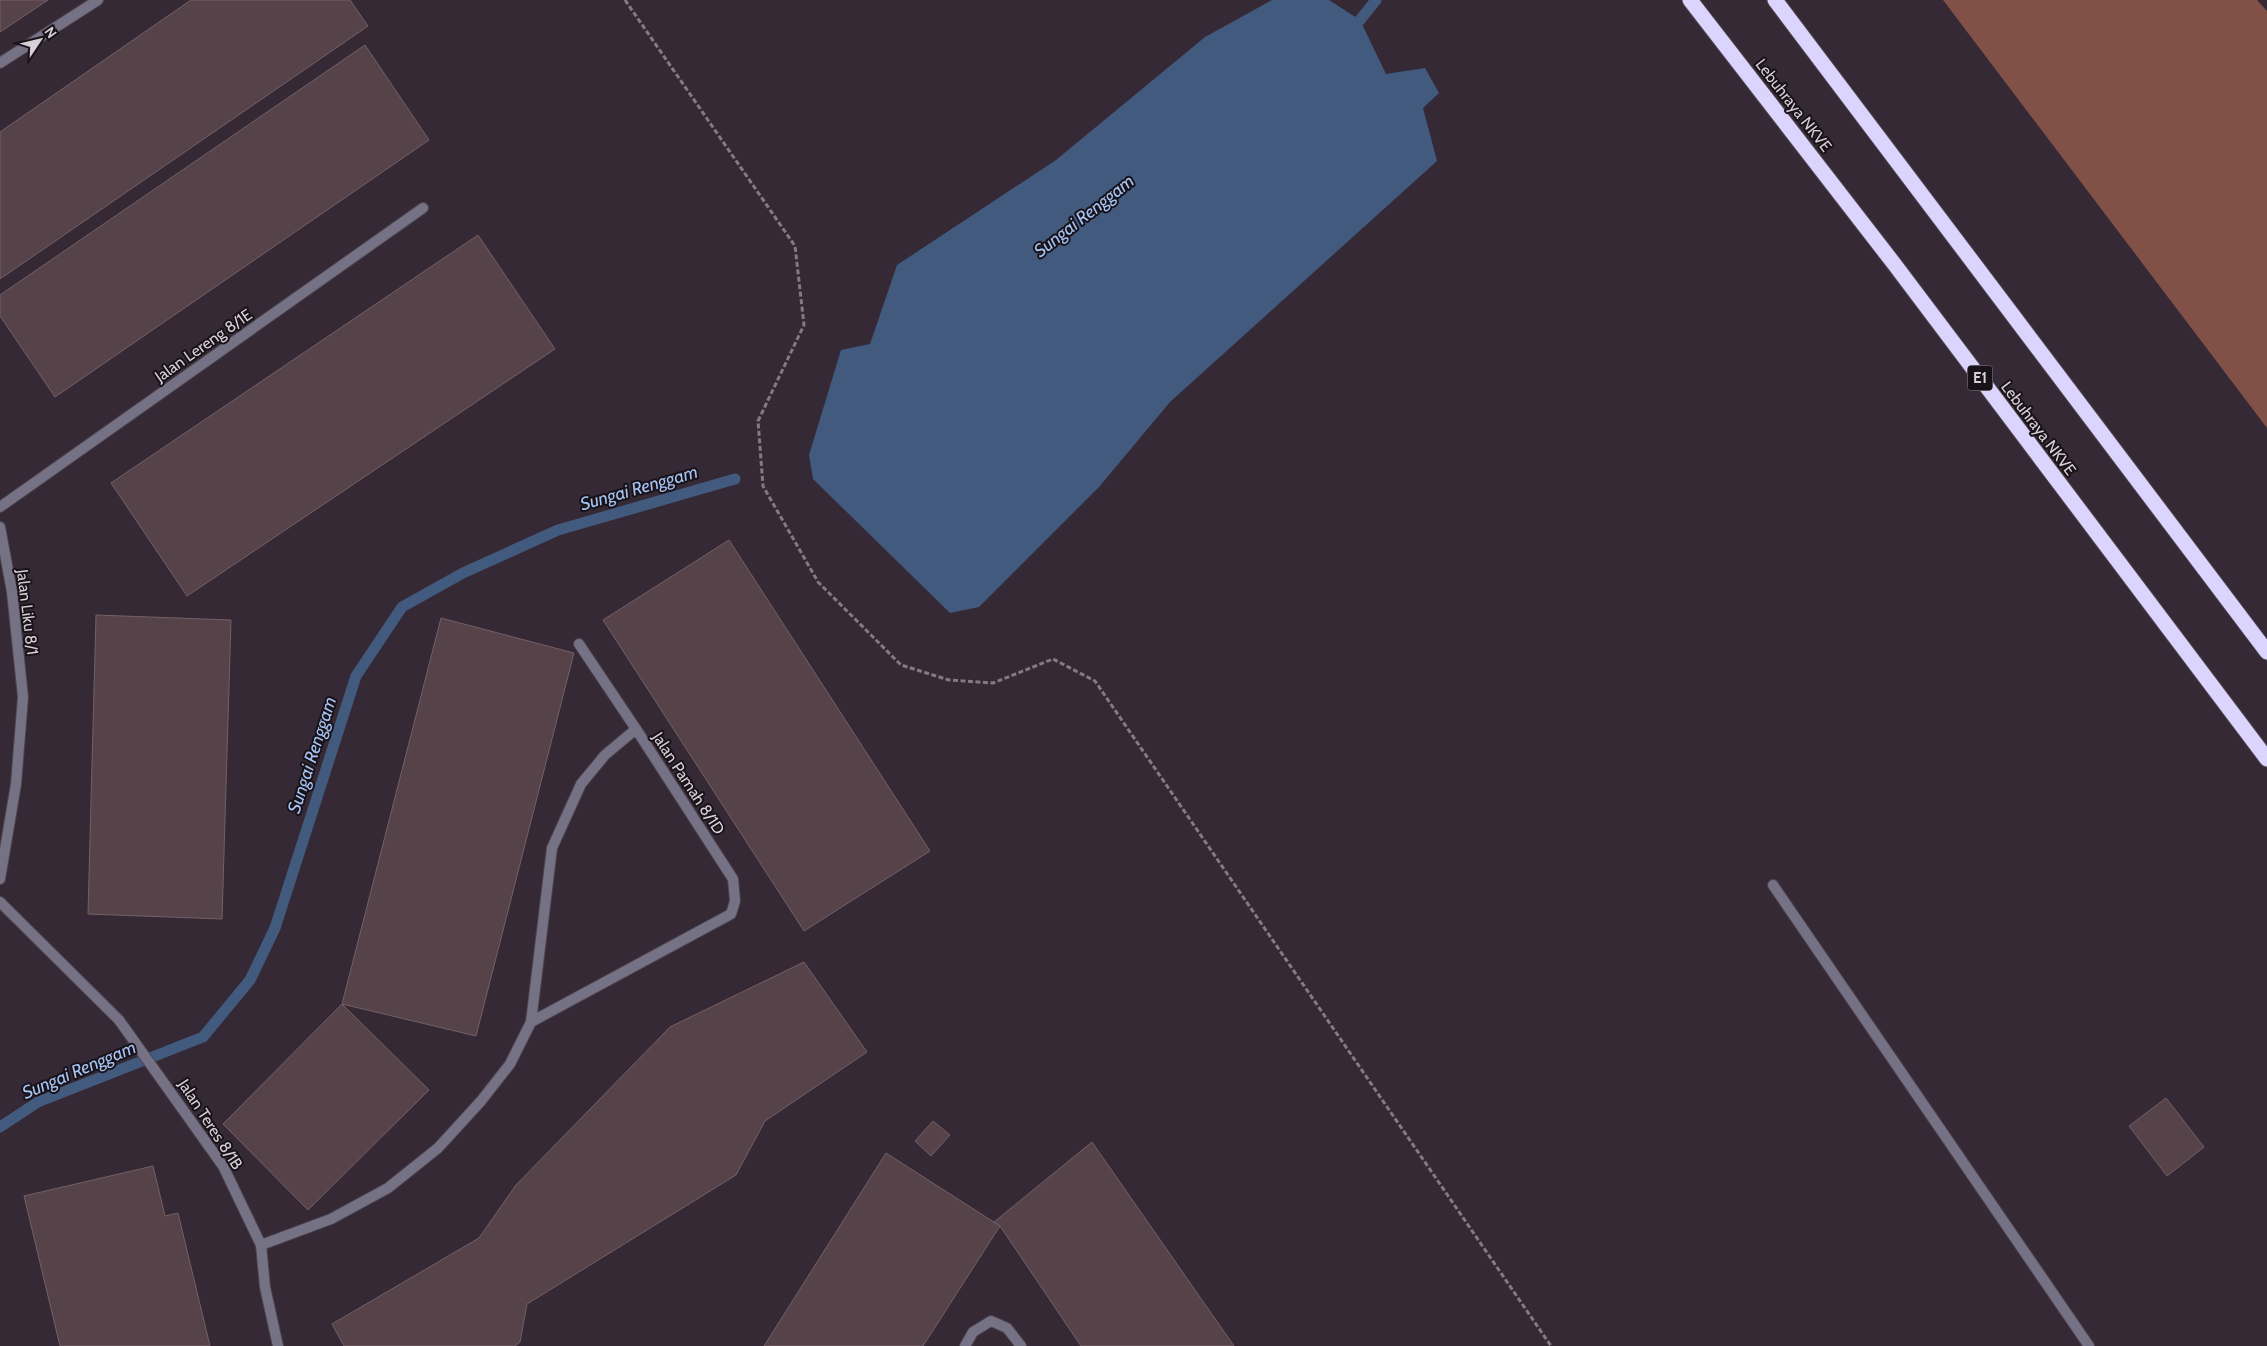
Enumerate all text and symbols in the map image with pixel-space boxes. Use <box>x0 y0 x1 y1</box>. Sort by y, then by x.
north arrow <box>15 15 65 65</box>
text: N <box>40 23 61 42</box>
street label: Lebuhraya NKVE <box>1751 55 1836 156</box>
water label: Sungai Renggam <box>1029 170 1139 262</box>
street label: Jalan Lereng 8/1E <box>150 305 256 387</box>
road number: E1 <box>1968 366 1992 390</box>
street label: Lebuhraya NKVE <box>1997 378 2080 479</box>
water label: Sungai Renggam <box>578 461 700 515</box>
street label: Jalan Liku 8/1 <box>13 567 42 656</box>
water label: Sungai Renggam <box>283 694 341 816</box>
street label: Jalan Pamah 8/1D <box>648 728 729 838</box>
water label: Sungai Renggam <box>19 1036 139 1104</box>
street label: Jalan Teres 8/1B <box>174 1075 247 1173</box>

